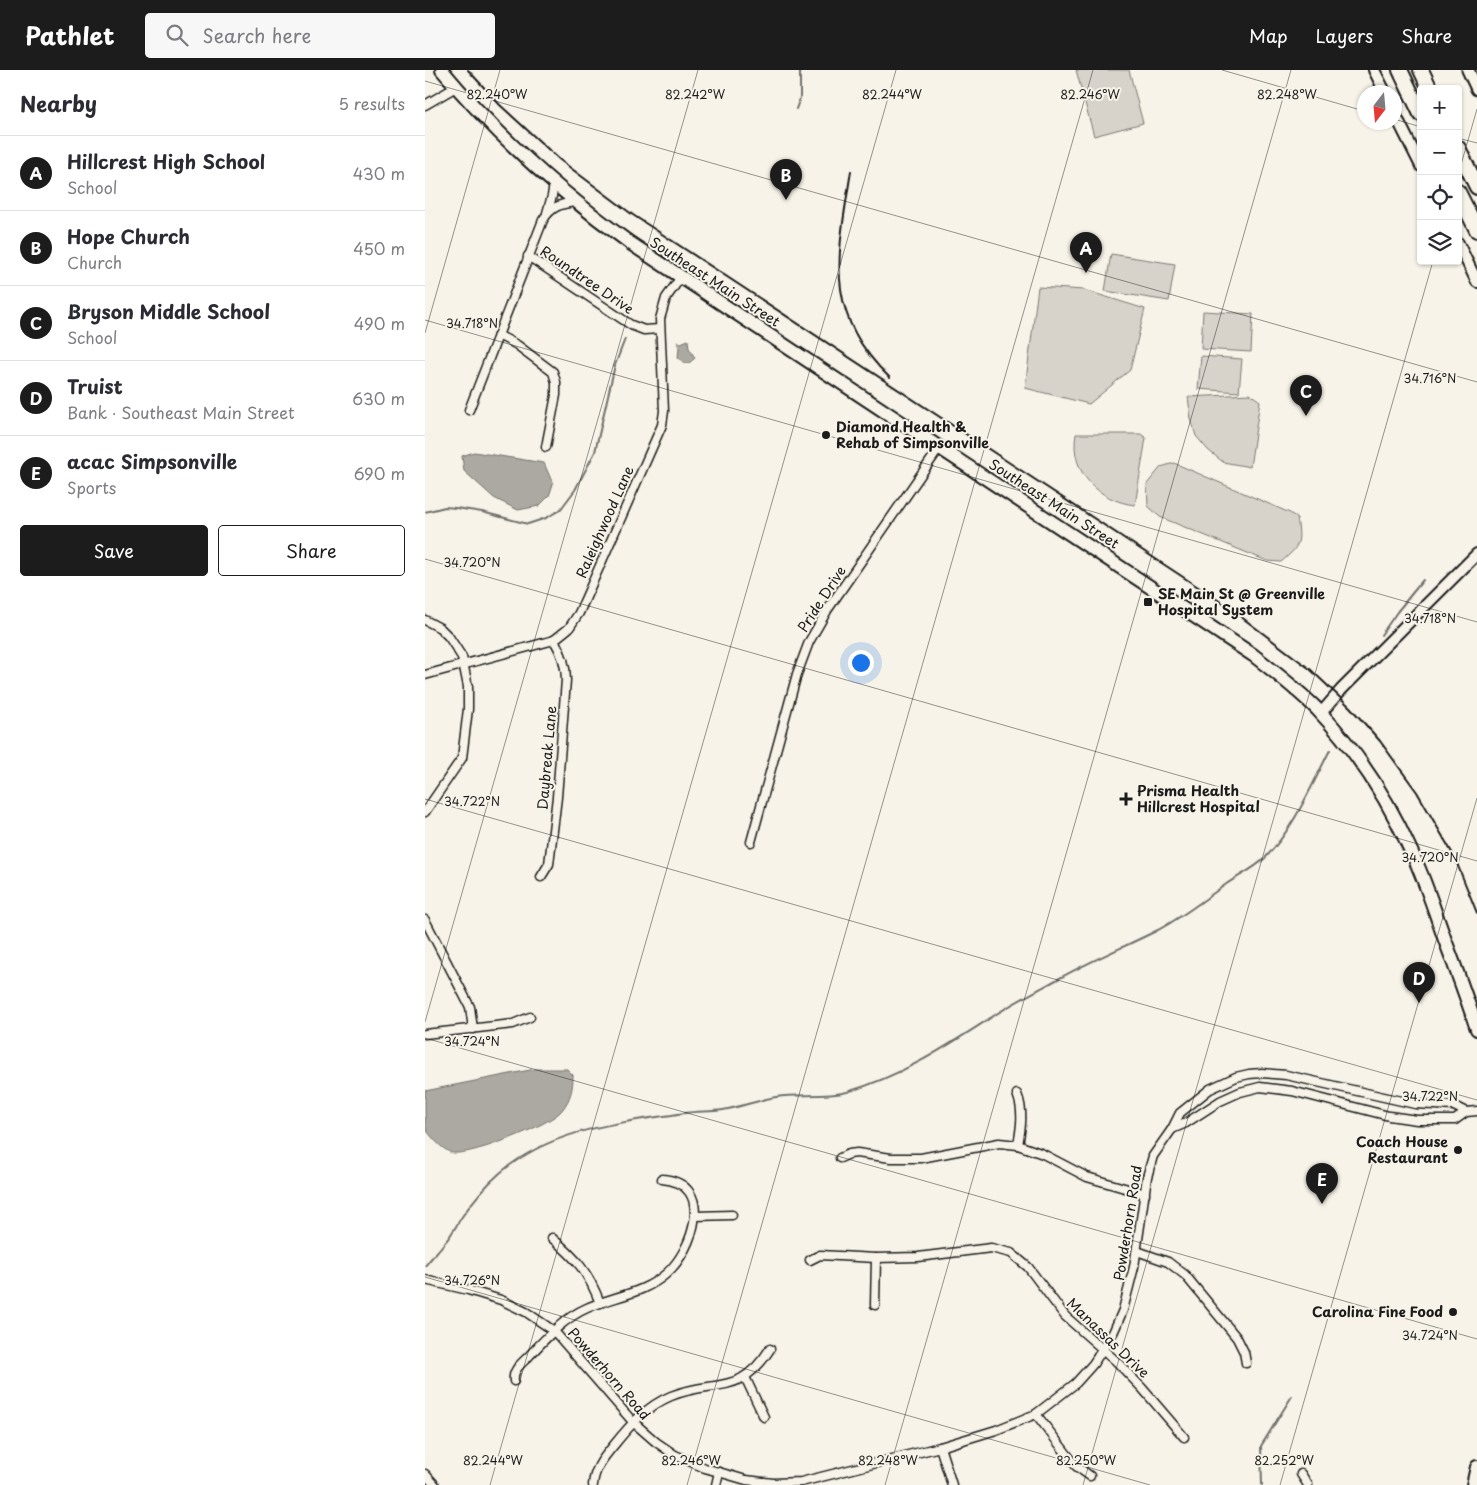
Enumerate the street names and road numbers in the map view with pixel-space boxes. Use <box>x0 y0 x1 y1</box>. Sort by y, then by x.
street label: Southeast Main Street <box>646 231 785 332</box>
street label: Roundtree Drive <box>536 240 638 319</box>
street label: Southeast Main Street <box>985 453 1124 554</box>
street label: Raleighwood Lane <box>570 462 639 581</box>
street label: Pride Drive <box>792 561 851 636</box>
street label: Daybreak Lane <box>531 705 562 811</box>
street label: Powderhorn Road <box>1108 1164 1147 1282</box>
street label: Manassas Drive <box>1062 1293 1154 1383</box>
street label: Powderhorn Road <box>563 1323 656 1425</box>

